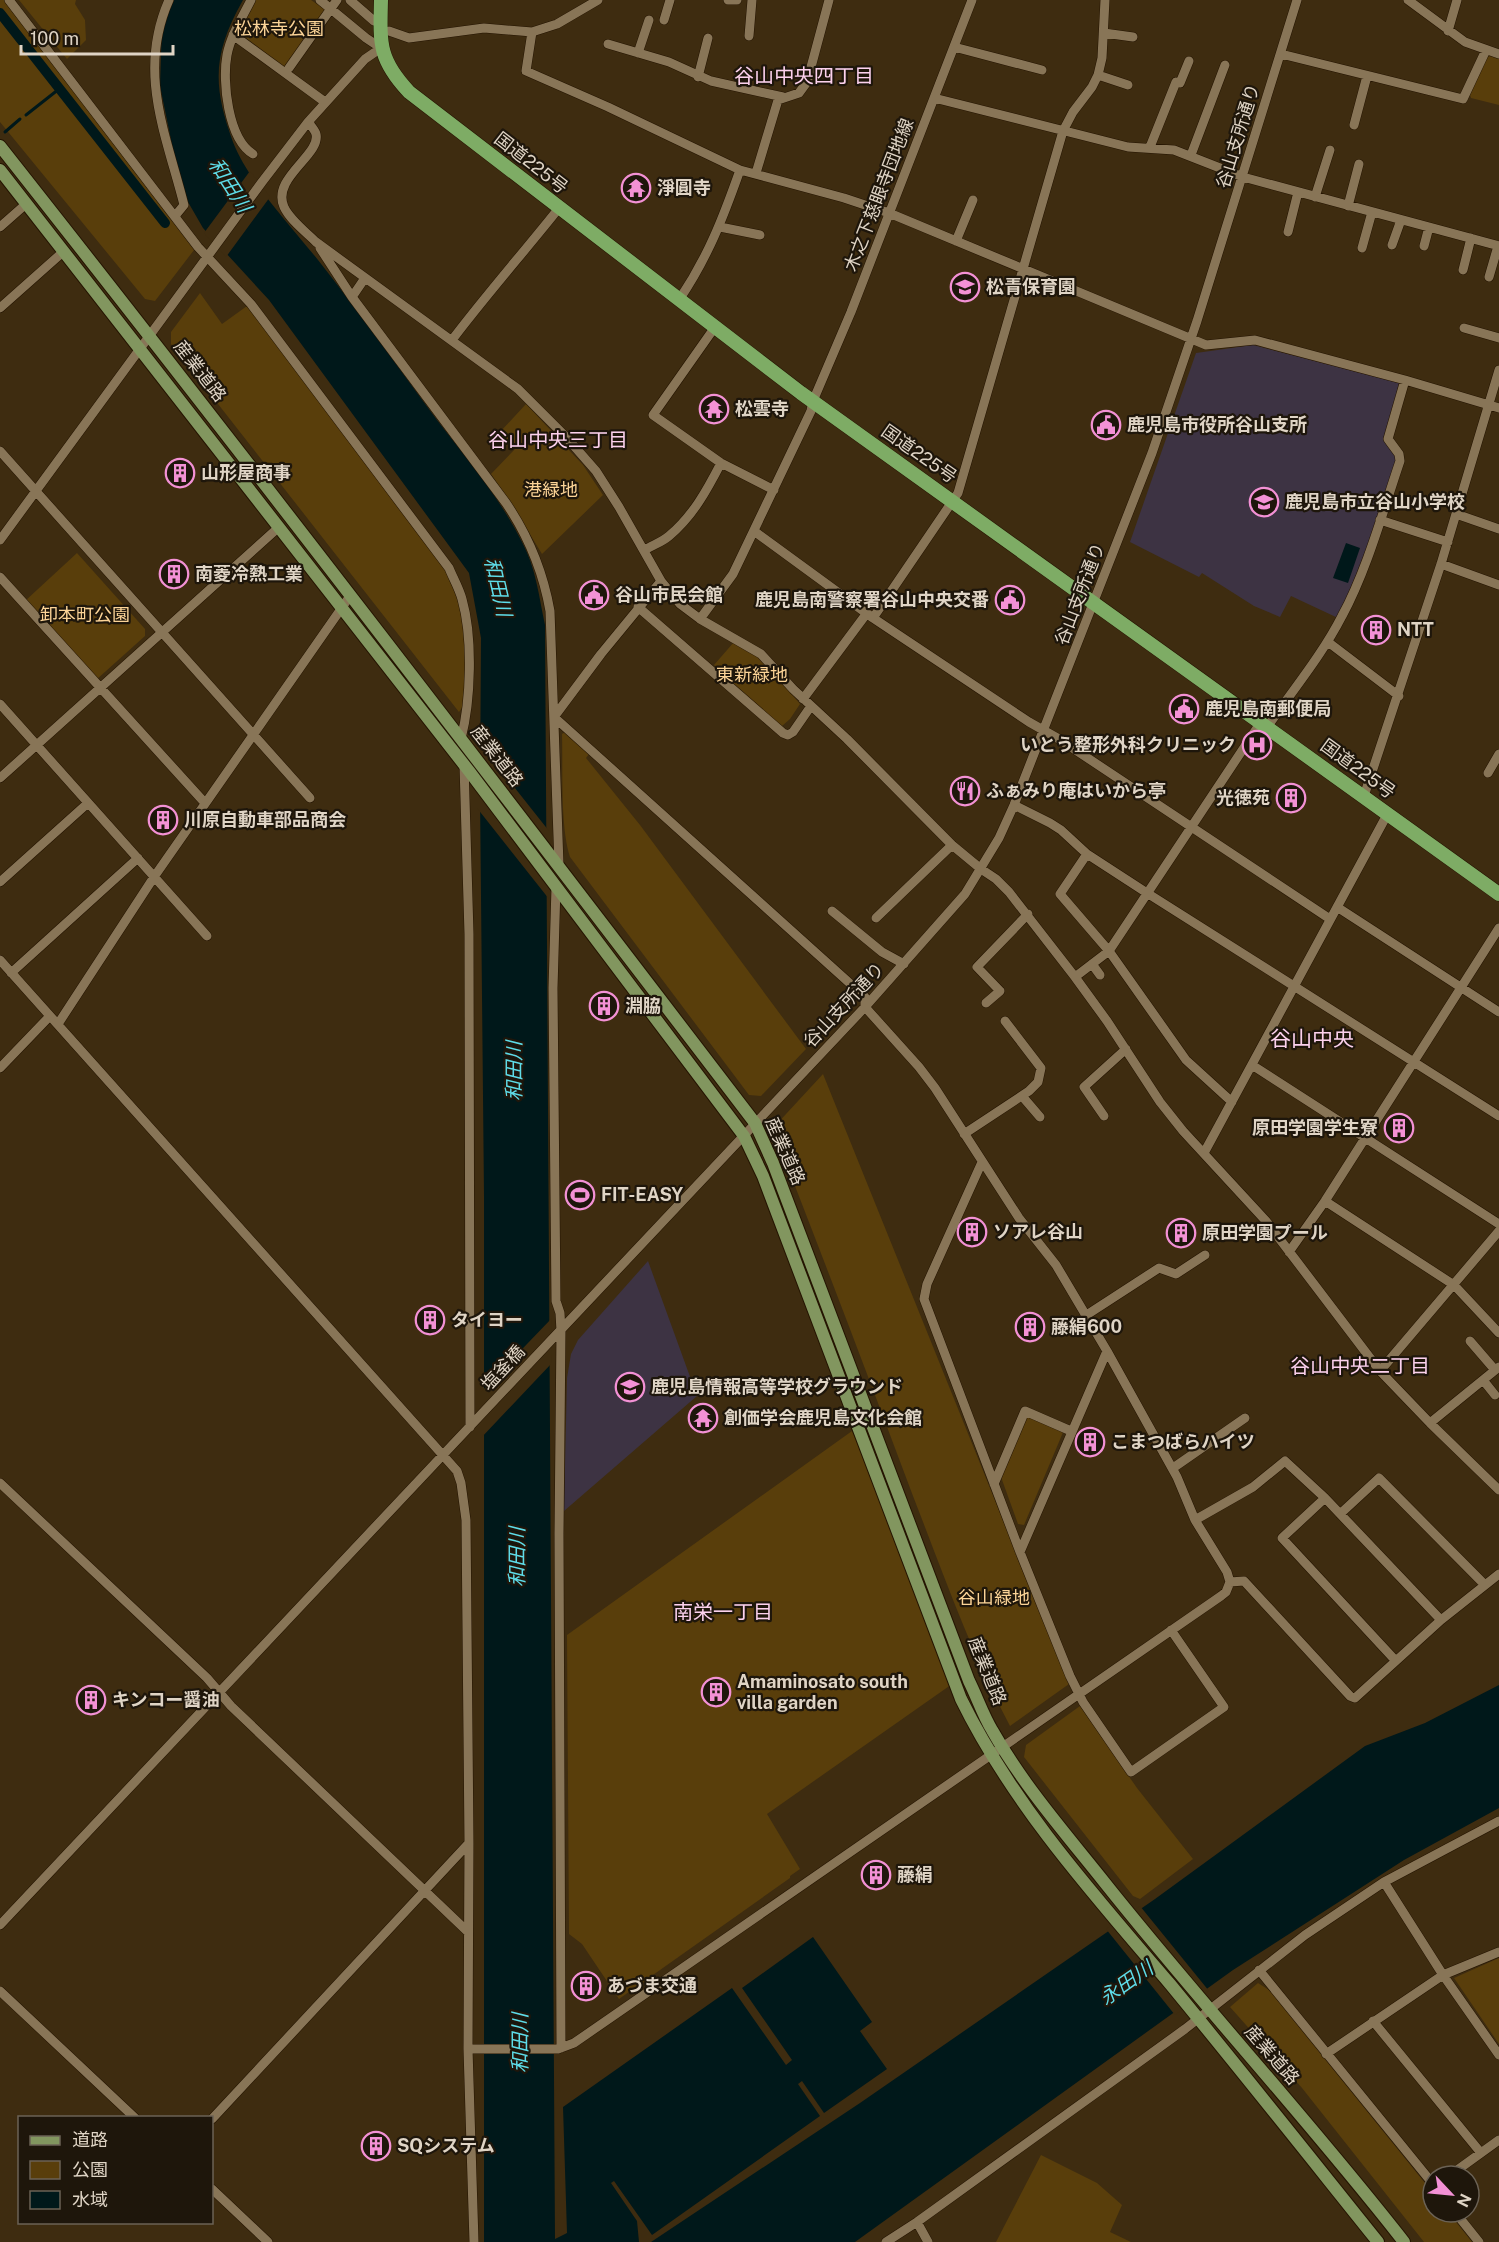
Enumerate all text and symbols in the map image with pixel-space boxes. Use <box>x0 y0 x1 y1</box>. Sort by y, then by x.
scale bar <box>21 18 172 56</box>
park label: 松林寺公園 <box>234 18 324 39</box>
text: 100 m <box>30 28 79 49</box>
district label: 谷山中央四丁目 <box>734 64 874 88</box>
street label: 谷山支所通り <box>1212 81 1263 191</box>
street label: 木之下慈眼寺団地線 <box>840 115 917 274</box>
street label: 国道225号 <box>491 128 572 198</box>
water label: 和田川 <box>204 153 257 218</box>
temple icon: 淨圓寺 <box>620 172 652 204</box>
place label: 淨圓寺 <box>657 177 711 198</box>
school or university icon: 松青保育園 <box>949 271 981 303</box>
place label: 松青保育園 <box>986 276 1076 297</box>
street label: 産業道路 <box>170 336 231 406</box>
temple icon: 松雲寺 <box>698 393 730 425</box>
place label: 松雲寺 <box>735 398 789 419</box>
public building icon: 鹿児島市役所谷山支所 <box>1090 409 1122 441</box>
place label: 鹿児島市役所谷山支所 <box>1127 414 1307 435</box>
street label: 国道225号 <box>878 420 961 487</box>
district label: 谷山中央三丁目 <box>488 428 628 452</box>
building icon: 山形屋商事 <box>164 457 196 489</box>
place label: 山形屋商事 <box>201 462 291 483</box>
park label: 港緑地 <box>524 479 578 500</box>
school or university icon: 鹿児島市立谷山小学校 <box>1248 486 1280 518</box>
place label: 鹿児島市立谷山小学校 <box>1285 491 1465 512</box>
street label: 谷山支所通り <box>1050 540 1109 648</box>
water label: 和田川 <box>480 555 517 621</box>
building icon: 南菱冷熱工業 <box>158 558 190 590</box>
place label: 南菱冷熱工業 <box>195 563 303 584</box>
public building icon: 谷山市民会館 <box>578 579 610 611</box>
place label: 谷山市民会館 <box>615 584 723 605</box>
public building icon: 鹿児島南警察署谷山中央交番 <box>994 584 1026 616</box>
place label: 鹿児島南警察署谷山中央交番 <box>755 589 989 610</box>
park label: 卸本町公園 <box>40 604 130 625</box>
building icon: NTT <box>1360 614 1392 646</box>
place label: NTT <box>1397 619 1434 640</box>
park label: 東新緑地 <box>716 664 788 685</box>
public building icon: 鹿児島南郵便局 <box>1168 693 1200 725</box>
place label: 鹿児島南郵便局 <box>1205 698 1331 719</box>
street label: 産業道路 <box>467 721 528 791</box>
hospital icon: いとう整形外科クリニック <box>1241 729 1273 761</box>
place label: いとう整形外科クリニック <box>1020 734 1236 755</box>
street label: 国道225号 <box>1317 735 1400 803</box>
restaurant icon: ふぁみり庵はいから亭 <box>949 775 981 807</box>
place label: ふぁみり庵はいから亭 <box>986 780 1166 801</box>
building icon: 光徳苑 <box>1275 782 1307 814</box>
place label: 光徳苑 <box>1216 787 1270 808</box>
building icon: 川原自動車部品商会 <box>147 804 179 836</box>
place label: 川原自動車部品商会 <box>184 809 346 830</box>
street label: 谷山支所通り <box>799 958 888 1051</box>
building icon: 淵脇 <box>588 990 620 1022</box>
place label: 淵脇 <box>625 995 661 1016</box>
district label: 谷山中央 <box>1270 1026 1354 1051</box>
water label: 和田川 <box>502 1039 526 1101</box>
building icon: 原田学園学生寮 <box>1383 1112 1415 1144</box>
street label: 産業道路 <box>761 1114 810 1188</box>
place label: 原田学園学生寮 <box>1252 1117 1378 1138</box>
sports icon: FIT-EASY <box>564 1179 596 1211</box>
place label: FIT-EASY <box>601 1184 683 1205</box>
building icon: ソアレ谷山 <box>956 1216 988 1248</box>
building icon: 原田学園プール <box>1165 1217 1197 1249</box>
place label: ソアレ谷山 <box>993 1221 1083 1242</box>
place label: 原田学園プール <box>1202 1222 1328 1243</box>
building icon: タイヨー <box>414 1304 446 1336</box>
place label: タイヨー <box>451 1309 523 1330</box>
building icon: 藤絹600 <box>1014 1311 1046 1343</box>
place label: 藤絹600 <box>1051 1316 1122 1337</box>
street label: 塩釜橋 <box>477 1341 529 1395</box>
district label: 谷山中央二丁目 <box>1290 1354 1430 1378</box>
school or university icon: 鹿児島情報高等学校グラウンド <box>614 1371 646 1403</box>
place label: 鹿児島情報高等学校グラウンド <box>651 1376 903 1397</box>
temple icon: 創価学会鹿児島文化会館 <box>687 1402 719 1434</box>
place label: 創価学会鹿児島文化会館 <box>724 1407 922 1428</box>
building icon: こまつばらハイツ <box>1074 1426 1106 1458</box>
place label: こまつばらハイツ <box>1111 1431 1255 1452</box>
water label: 和田川 <box>505 1525 529 1587</box>
park label: 谷山緑地 <box>958 1587 1030 1608</box>
district label: 南栄一丁目 <box>673 1600 773 1624</box>
street label: 産業道路 <box>964 1634 1011 1708</box>
place label: Amaminosato south villa garden <box>737 1671 908 1713</box>
building icon: Amaminosato south villa garden <box>700 1676 732 1708</box>
building icon: キンコー醤油 <box>75 1684 107 1716</box>
place label: キンコー醤油 <box>112 1689 219 1710</box>
building icon: 藤絹 <box>860 1859 892 1891</box>
place label: 藤絹 <box>897 1864 933 1885</box>
water label: 永田川 <box>1095 1955 1159 2010</box>
building icon: あづま交通 <box>570 1970 602 2002</box>
place label: あづま交通 <box>607 1975 697 1996</box>
water label: 和田川 <box>508 2011 532 2073</box>
street label: 産業道路 <box>1241 2021 1304 2089</box>
legend <box>18 2116 213 2224</box>
text: 道路 <box>72 2129 108 2150</box>
building icon: SQシステム <box>360 2130 392 2162</box>
place label: SQシステム <box>397 2135 495 2156</box>
text: 公園 <box>72 2159 108 2180</box>
north arrow <box>1421 2164 1481 2224</box>
text: 水域 <box>72 2189 108 2210</box>
text: N <box>1453 2191 1475 2210</box>

